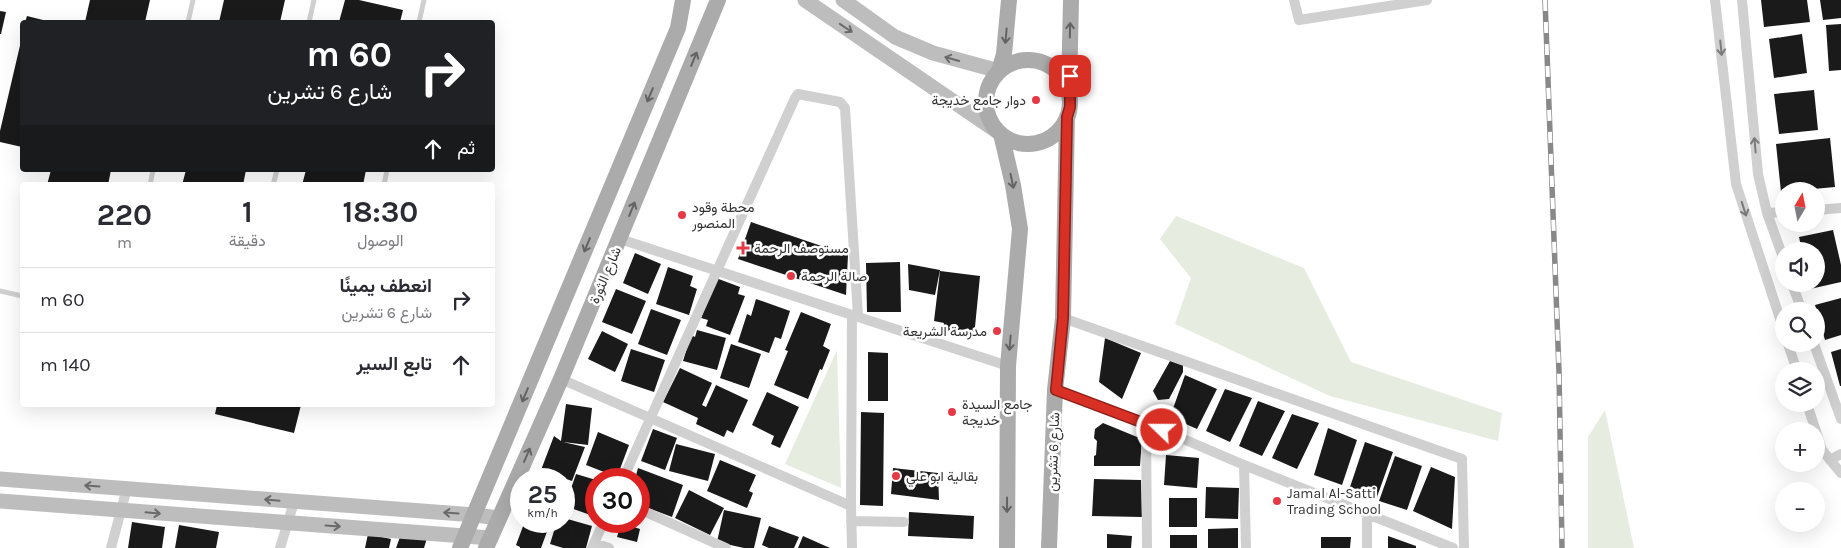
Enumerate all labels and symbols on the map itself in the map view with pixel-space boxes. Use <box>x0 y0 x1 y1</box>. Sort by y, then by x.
one-way arrow <box>1066 22 1075 38</box>
one-way arrow <box>838 23 852 33</box>
one-way arrow <box>1001 27 1010 43</box>
one-way arrow <box>1716 40 1726 56</box>
one-way arrow <box>690 52 699 67</box>
one-way arrow <box>945 54 961 63</box>
pin <box>1049 55 1091 97</box>
one-way arrow <box>644 87 654 102</box>
place label: دوار جامع خديجة <box>931 92 1026 111</box>
marker: دوار جامع خديجة <box>1030 94 1042 106</box>
one-way arrow <box>1751 137 1760 153</box>
one-way arrow <box>1008 173 1017 189</box>
north arrow <box>1775 182 1825 232</box>
place label: محطة وقود المنصور <box>691 199 755 232</box>
one-way arrow <box>1740 200 1750 216</box>
one-way arrow <box>628 202 637 217</box>
marker: محطة وقود المنصور <box>676 209 688 221</box>
one-way arrow <box>582 237 592 252</box>
place label: مستوصف الرحمة <box>754 240 849 257</box>
marker: مستوصف الرحمة <box>736 241 750 255</box>
street label: شارع الثورة <box>586 244 627 307</box>
place label: صالة الرحمة <box>801 268 868 285</box>
marker: صالة الرحمة <box>785 270 797 282</box>
place label: مدرسة الشريعة <box>903 323 987 340</box>
marker: مدرسة الشريعة <box>991 325 1003 337</box>
one-way arrow <box>1005 334 1015 350</box>
one-way arrow <box>519 387 529 402</box>
place label: جامع السيدة خديجة <box>962 396 1032 429</box>
position arrow <box>1135 403 1187 455</box>
marker: جامع السيدة خديجة <box>946 406 958 418</box>
street label: شارع 6 تشرين <box>1044 412 1065 492</box>
one-way arrow <box>523 448 533 463</box>
speed limit sign: 30 <box>585 468 650 533</box>
place label: بقالية ابو علي <box>906 468 978 488</box>
marker: بقالية ابو علي <box>890 470 902 482</box>
one-way arrow <box>84 481 100 490</box>
place label: Jamal Al-Satti Trading School <box>1287 485 1381 518</box>
one-way arrow <box>264 495 280 505</box>
marker: Jamal Al-Satti Trading School <box>1271 495 1283 507</box>
one-way arrow <box>1002 496 1012 513</box>
one-way arrow <box>145 508 161 517</box>
one-way arrow <box>443 508 459 518</box>
one-way arrow <box>325 522 341 531</box>

